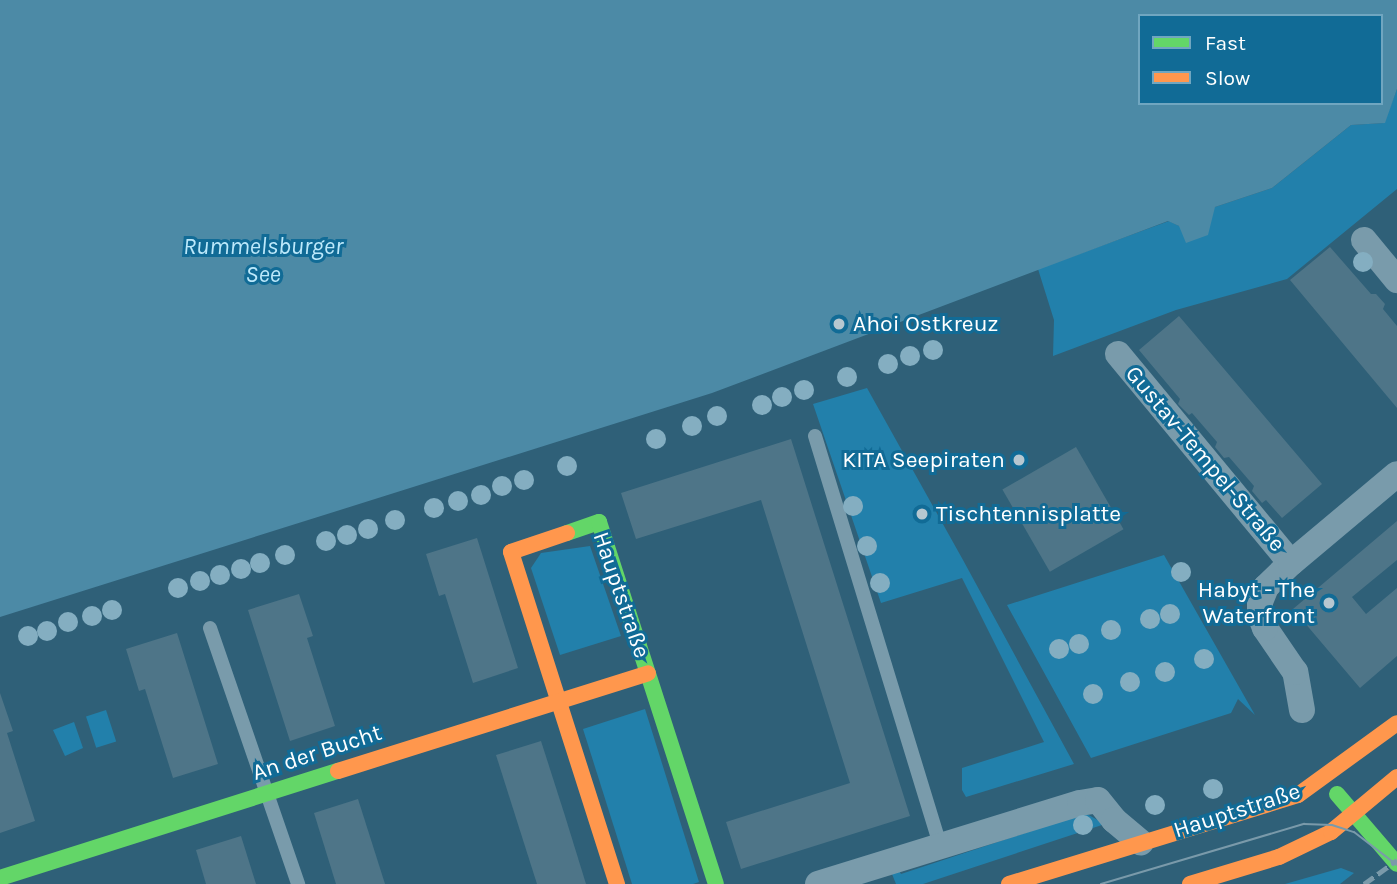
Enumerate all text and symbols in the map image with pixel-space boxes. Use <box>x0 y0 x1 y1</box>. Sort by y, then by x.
legend <box>1138 14 1383 105</box>
text: Fast <box>1205 31 1246 55</box>
text: Slow <box>1205 66 1250 90</box>
water label: Rummelsburger See <box>183 233 343 289</box>
place label: Ahoi Ostkreuz <box>853 310 998 338</box>
marker: Ahoi Ostkreuz <box>831 316 847 332</box>
street label: Gustav-Tempel-Straße <box>1119 361 1291 557</box>
place label: KITA Seepiraten <box>842 446 1005 474</box>
marker: KITA Seepiraten <box>1011 452 1027 468</box>
place label: Tischtennisplatte <box>936 500 1121 528</box>
marker: Tischtennisplatte <box>914 506 930 522</box>
street label: Hauptstraße <box>587 528 655 662</box>
place label: Habyt - The Waterfront <box>1198 576 1315 630</box>
marker: Habyt - The Waterfront <box>1321 595 1337 611</box>
street label: An der Bucht <box>249 719 385 787</box>
street label: Hauptstraße <box>1170 778 1304 844</box>

